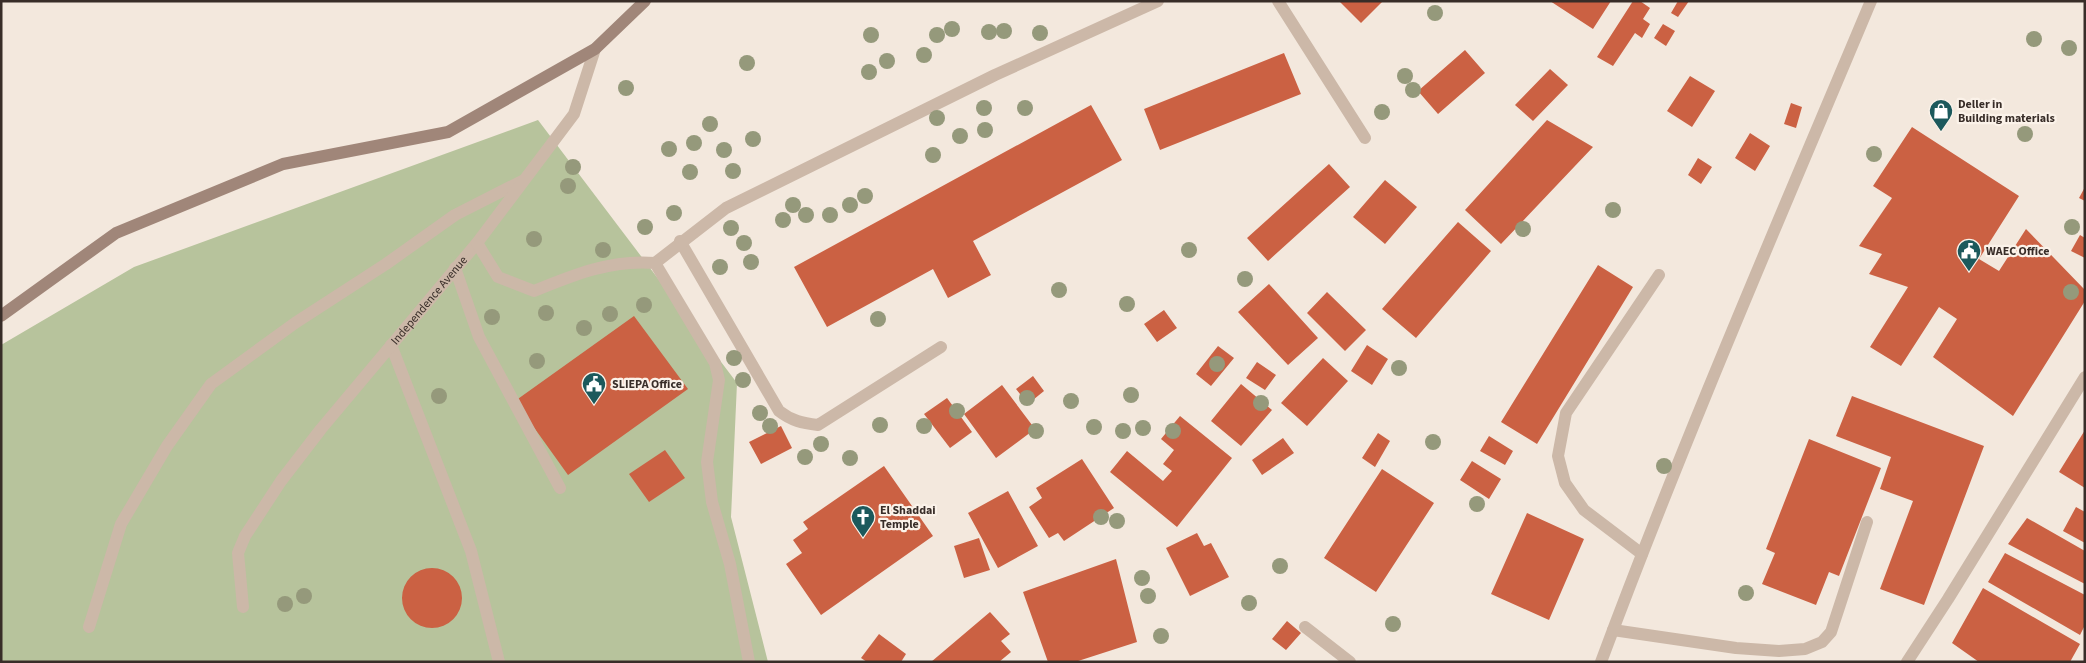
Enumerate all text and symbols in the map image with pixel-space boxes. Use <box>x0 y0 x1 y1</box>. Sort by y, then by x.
place label: Deller in Building materials <box>1958 96 2055 127</box>
shop icon: Deller in Building materials <box>1928 98 1954 132</box>
public building icon: WAEC Office <box>1956 238 1982 272</box>
place label: WAEC Office <box>1986 243 2050 260</box>
street label: Independence Avenue <box>387 252 471 348</box>
public building icon: SLIEPA Office <box>581 371 607 405</box>
place label: SLIEPA Office <box>612 376 682 393</box>
place label: El Shaddai Temple <box>880 502 936 533</box>
church icon: El Shaddai Temple <box>850 504 876 538</box>

